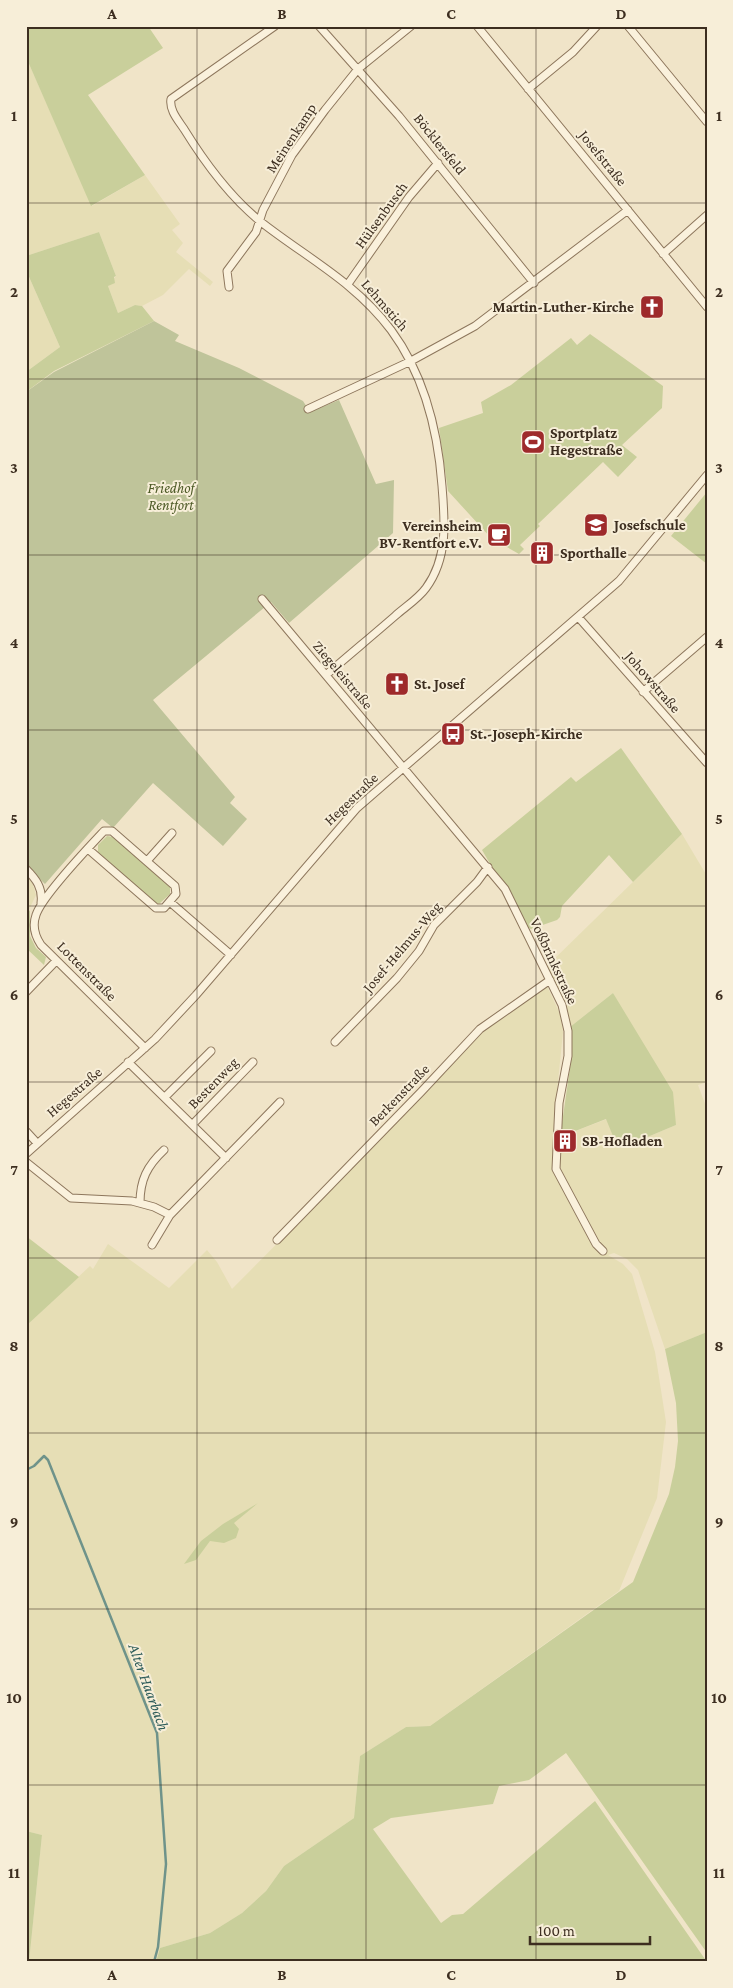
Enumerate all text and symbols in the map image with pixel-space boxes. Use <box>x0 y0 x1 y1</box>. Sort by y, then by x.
text: A <box>106 5 117 22</box>
text: B <box>277 5 287 22</box>
text: C <box>446 5 456 22</box>
text: D <box>615 5 627 22</box>
street label: Meinenkamp <box>263 100 320 176</box>
text: 1 <box>11 107 17 124</box>
text: 1 <box>716 107 722 124</box>
street label: Böcklersfeld <box>411 110 469 178</box>
street label: Josefstraße <box>574 126 630 190</box>
street label: Hülsenbusch <box>352 179 410 251</box>
street label: Lehmstich <box>358 276 412 334</box>
text: 2 <box>10 283 18 300</box>
text: 2 <box>715 283 723 300</box>
church icon: Martin-Luther-Kirche <box>639 294 665 320</box>
place label: Martin-Luther-Kirche <box>493 299 634 315</box>
place label: Sportplatz Hegestraße <box>550 425 622 458</box>
sports icon: Sportplatz Hegestraße <box>520 429 546 455</box>
text: 3 <box>10 459 18 476</box>
text: 3 <box>715 459 723 476</box>
park label: Friedhof Rentfort <box>148 480 197 514</box>
school or university icon: Josefschule <box>583 512 609 538</box>
place label: Josefschule <box>612 517 686 533</box>
place label: Vereinsheim BV-Rentfort e.V. <box>379 518 482 551</box>
cafe icon: Vereinsheim BV-Rentfort e.V. <box>486 522 512 548</box>
building icon: Sporthalle <box>529 540 555 566</box>
place label: Sporthalle <box>560 545 627 561</box>
text: 4 <box>10 634 19 651</box>
text: 4 <box>715 634 724 651</box>
street label: Ziegeleistraße <box>309 638 376 713</box>
street label: Johowstraße <box>620 647 684 717</box>
church icon: St. Josef <box>384 671 410 697</box>
place label: St. Josef <box>414 676 466 692</box>
bus stop icon: St.-Joseph-Kirche <box>440 721 466 747</box>
place label: St.-Joseph-Kirche <box>470 726 583 742</box>
street label: Hegestraße <box>321 769 382 829</box>
text: 5 <box>10 810 18 827</box>
text: 5 <box>715 810 723 827</box>
street label: Josef-Helmus-Weg <box>358 899 445 997</box>
street label: Voßbrinkstraße <box>527 915 581 1007</box>
street label: Lottenstraße <box>54 938 120 1004</box>
text: 6 <box>10 986 18 1003</box>
text: 6 <box>715 986 723 1003</box>
street label: Bestenweg <box>185 1054 242 1113</box>
street label: Berkenstraße <box>366 1061 433 1129</box>
street label: Hegestraße <box>43 1063 106 1121</box>
building icon: SB-Hofladen <box>552 1128 578 1154</box>
place label: SB-Hofladen <box>582 1133 663 1149</box>
text: 7 <box>10 1161 18 1178</box>
text: 7 <box>715 1161 723 1178</box>
text: 8 <box>9 1337 19 1354</box>
text: 8 <box>714 1337 724 1354</box>
text: 9 <box>10 1513 18 1530</box>
text: 9 <box>715 1513 723 1530</box>
water label: Alter Haarbach <box>125 1640 173 1733</box>
text: 10 <box>6 1689 22 1706</box>
text: 10 <box>711 1689 727 1706</box>
text: 11 <box>8 1864 20 1881</box>
text: 11 <box>713 1864 725 1881</box>
scale bar <box>530 1913 650 1945</box>
text: 100 m <box>538 1923 575 1939</box>
text: A <box>106 1966 117 1983</box>
text: B <box>277 1966 287 1983</box>
text: C <box>446 1966 456 1983</box>
text: D <box>615 1966 627 1983</box>

